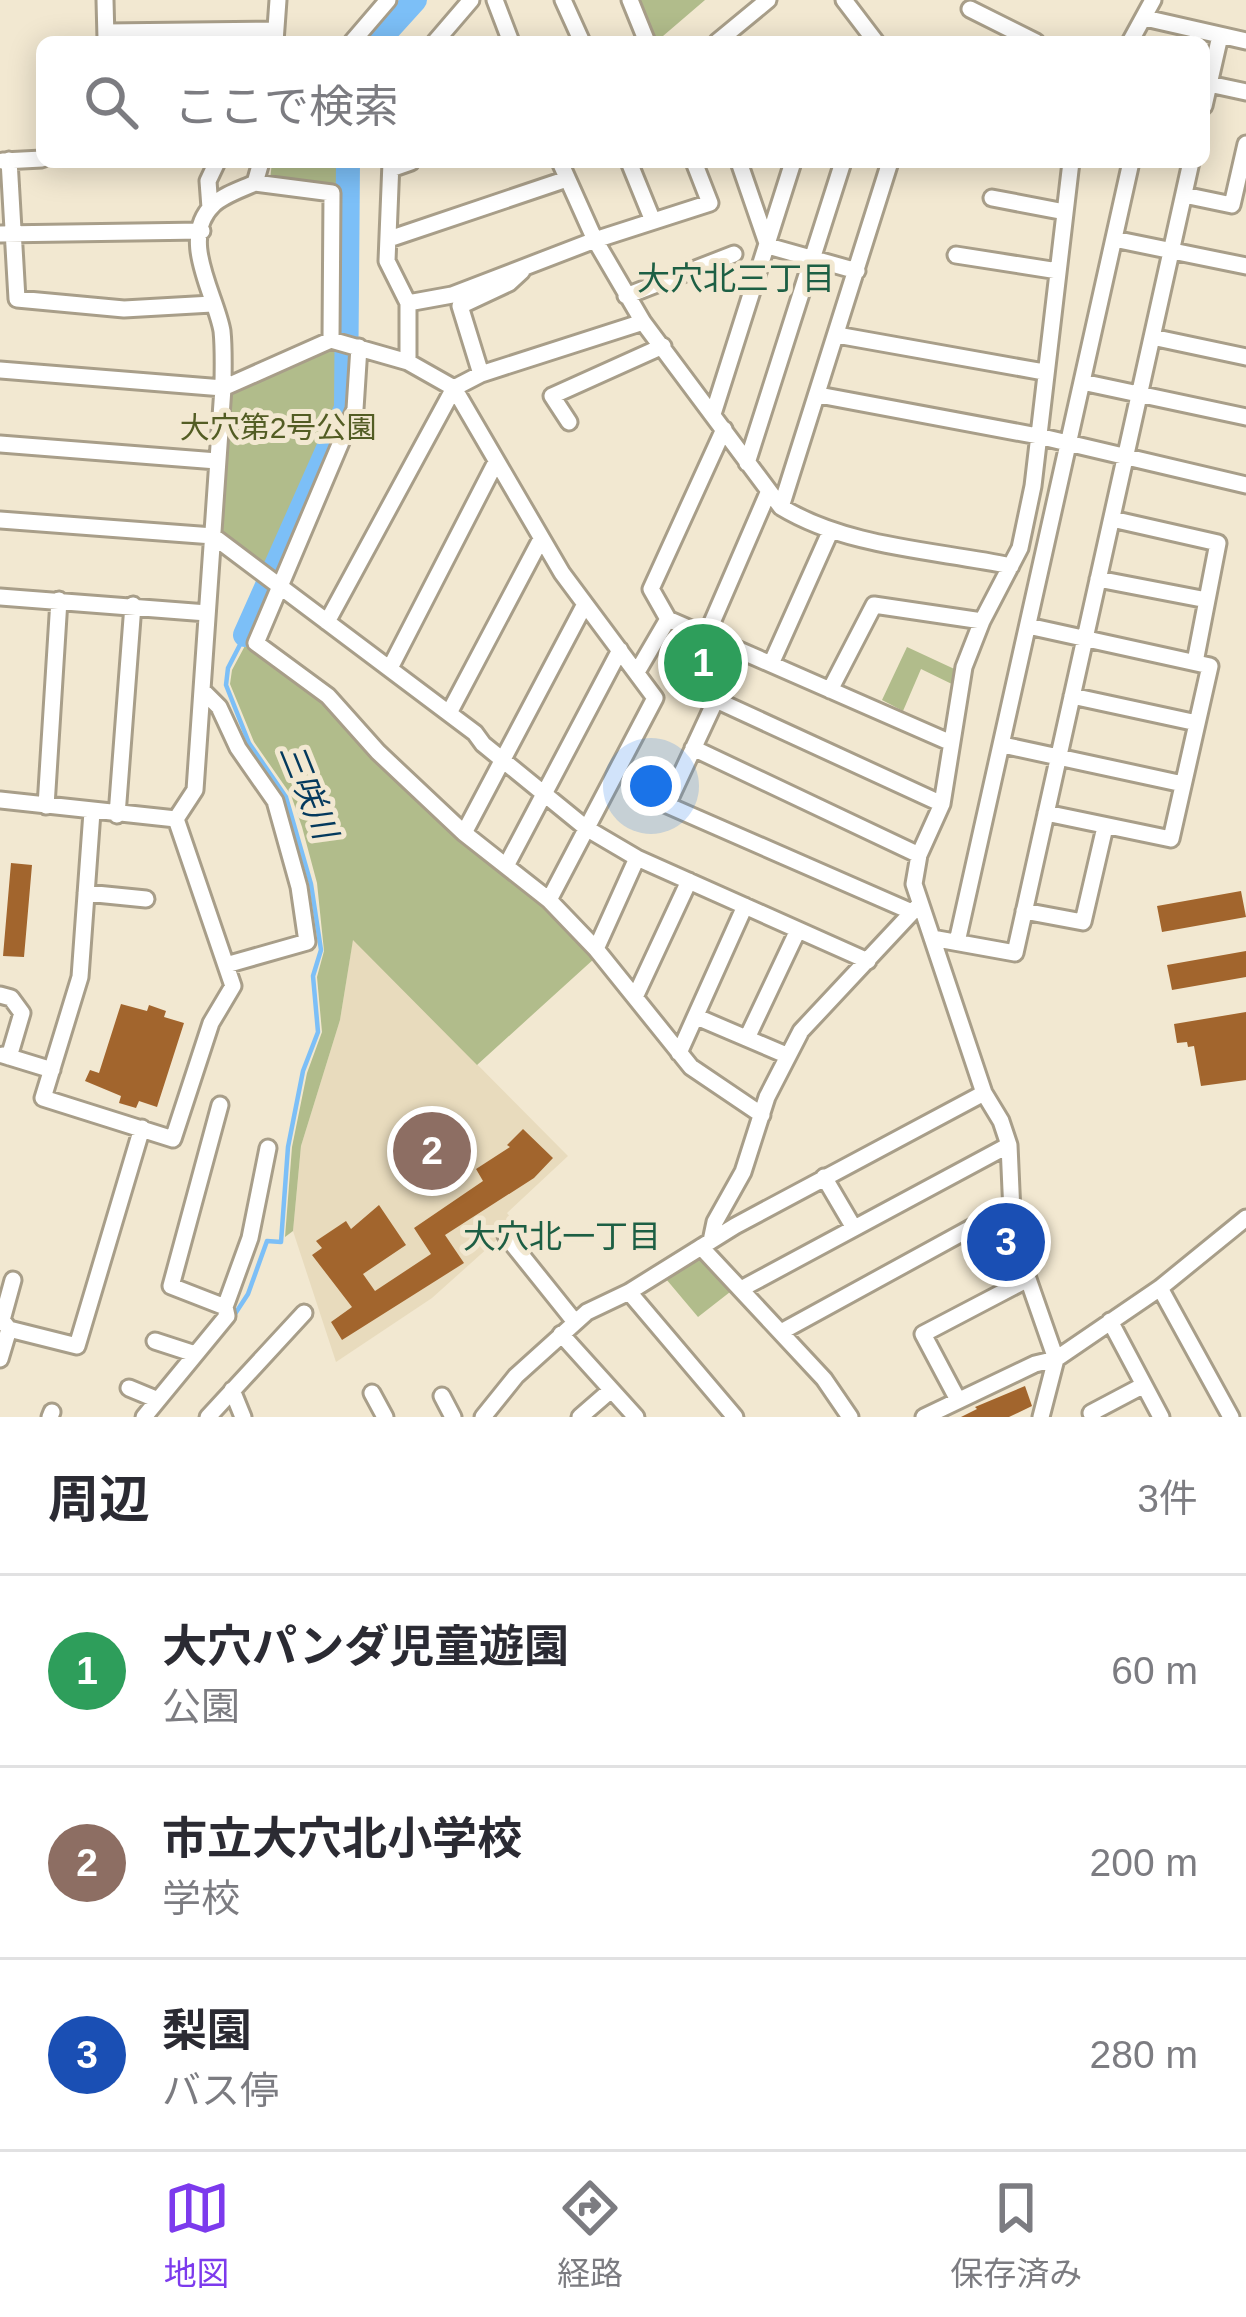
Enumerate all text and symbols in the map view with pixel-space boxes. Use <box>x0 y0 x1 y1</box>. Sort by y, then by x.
search box <box>36 36 1210 168</box>
icon: search <box>78 69 144 135</box>
text: ここで検索 <box>174 81 399 132</box>
district label: 大穴北三丁目 <box>637 260 835 297</box>
park label: 大穴第2号公園 <box>180 411 376 444</box>
pin: 1 <box>664 618 742 708</box>
water label: 三咲川 <box>273 738 345 847</box>
your location <box>621 756 681 816</box>
pin: 2 <box>393 1106 471 1196</box>
pin: 3 <box>967 1197 1045 1287</box>
district label: 大穴北一丁目 <box>463 1218 661 1255</box>
text: 周辺 <box>48 1471 150 1528</box>
text: 3件 <box>1137 1477 1198 1520</box>
text: 大穴パンダ児童遊園 <box>162 1621 569 1672</box>
text: 1 <box>76 1649 98 1692</box>
text: 60 m <box>1111 1649 1198 1692</box>
text: 公園 <box>162 1685 240 1728</box>
text: 市立大穴北小学校 <box>162 1813 522 1864</box>
text: 2 <box>76 1841 98 1884</box>
text: 200 m <box>1090 1841 1198 1884</box>
text: 学校 <box>162 1877 240 1920</box>
text: 梨園 <box>162 2005 252 2056</box>
text: 3 <box>76 2033 98 2076</box>
text: 280 m <box>1090 2033 1198 2076</box>
text: バス停 <box>162 2069 279 2112</box>
tab: 地図 <box>164 2175 230 2295</box>
tab: 経路 <box>557 2175 623 2295</box>
tab: 保存済み <box>950 2175 1082 2295</box>

